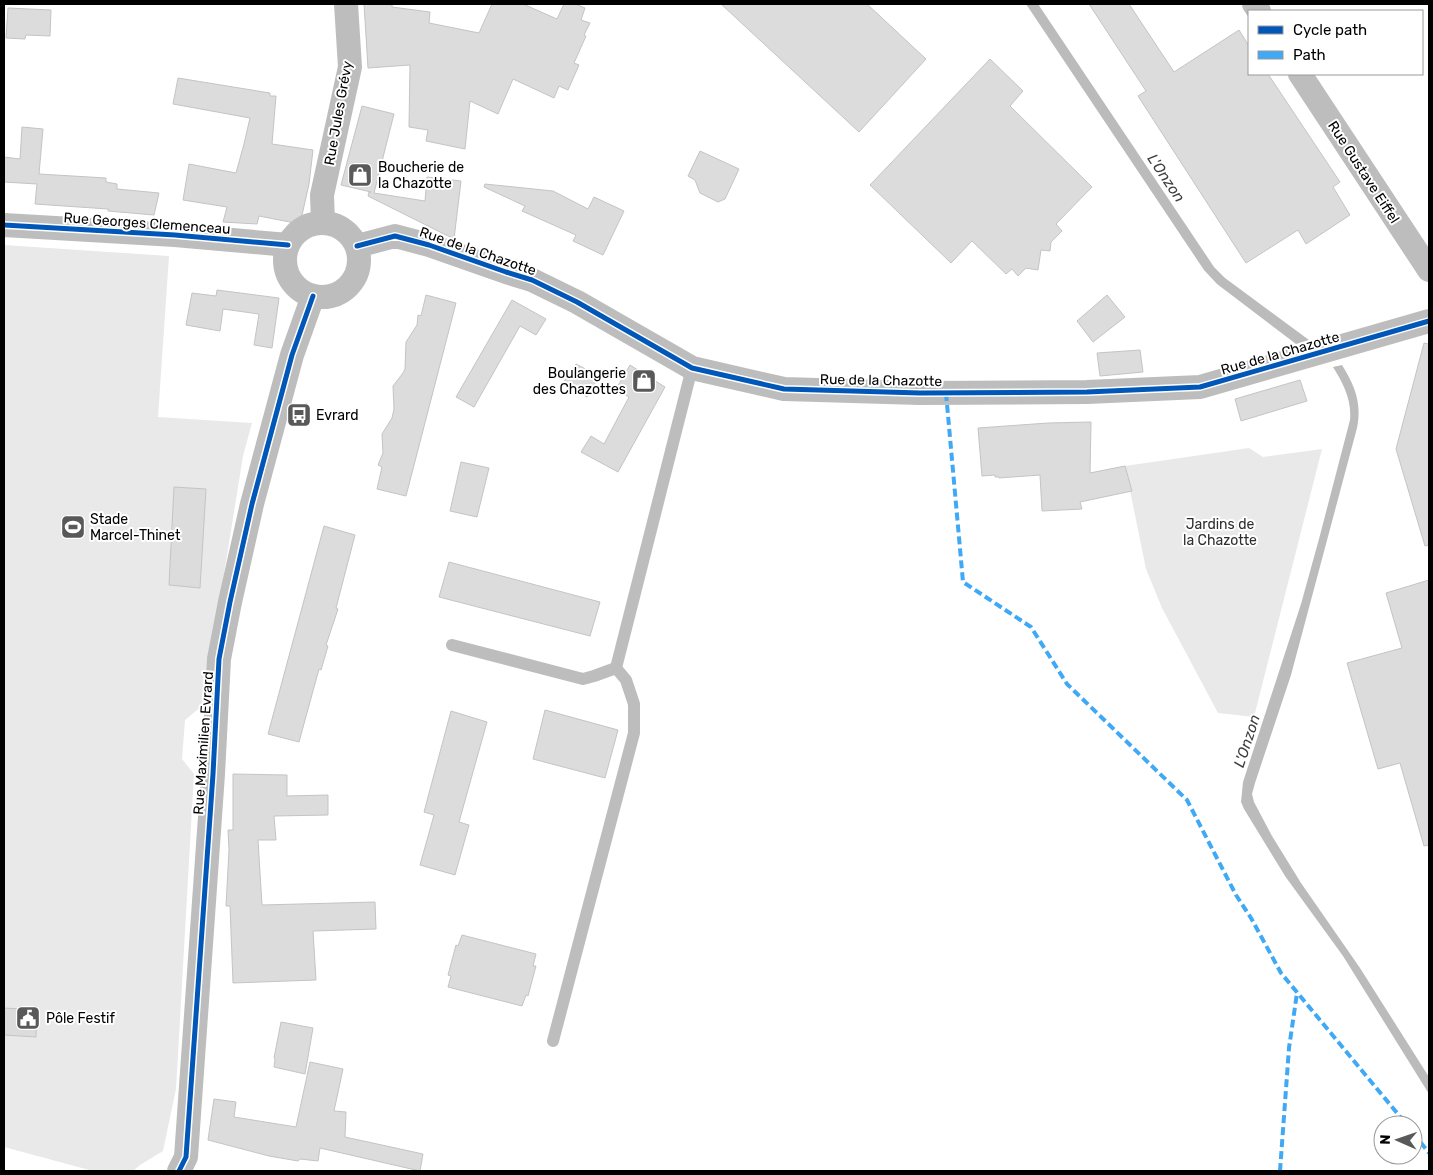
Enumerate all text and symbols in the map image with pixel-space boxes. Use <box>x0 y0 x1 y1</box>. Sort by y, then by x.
legend <box>1248 10 1423 75</box>
text: Cycle path <box>1293 21 1367 39</box>
text: Path <box>1293 46 1326 64</box>
street label: Rue Jules Grévy <box>321 59 356 167</box>
street label: Rue Gustave Eiffel <box>1324 118 1403 227</box>
water label: L'Onzon <box>1143 150 1189 206</box>
place label: Boucherie de la Chazotte <box>378 159 464 192</box>
shop icon: Boucherie de la Chazotte <box>347 162 373 188</box>
street label: Rue Georges Clemenceau <box>63 209 231 238</box>
street label: Rue de la Chazotte <box>417 224 539 279</box>
street label: Rue de la Chazotte <box>1219 328 1341 379</box>
place label: Boulangerie des Chazottes <box>533 365 626 398</box>
shop icon: Boulangerie des Chazottes <box>631 368 657 394</box>
street label: Rue de la Chazotte <box>820 371 942 390</box>
bus stop icon: Evrard <box>286 402 312 428</box>
place label: Evrard <box>316 407 358 424</box>
place label: Stade Marcel-Thinet <box>90 511 181 544</box>
sports icon: Stade Marcel-Thinet <box>60 514 86 540</box>
park label: Jardins de la Chazotte <box>1183 516 1257 549</box>
street label: Rue Maximilien Evrard <box>190 671 217 815</box>
water label: L'Onzon <box>1230 712 1264 770</box>
public building icon: Pôle Festif <box>15 1005 41 1031</box>
place label: Pôle Festif <box>46 1010 115 1027</box>
north arrow <box>1373 1115 1423 1165</box>
text: N <box>1377 1134 1394 1145</box>

